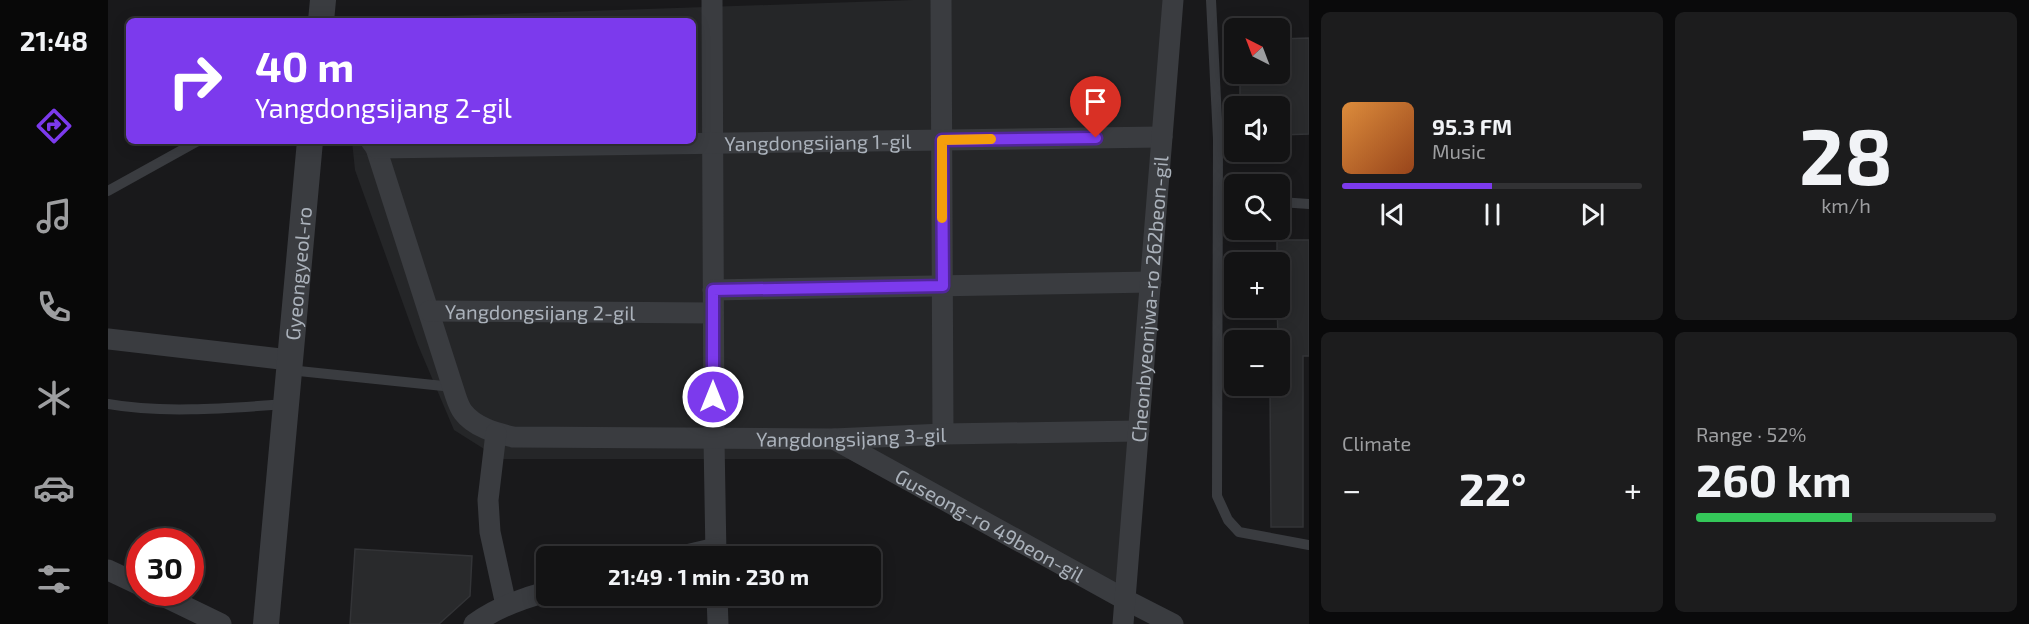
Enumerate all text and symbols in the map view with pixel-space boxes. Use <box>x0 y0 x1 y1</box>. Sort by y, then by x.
north arrow <box>1224 18 1290 84</box>
map controls <box>1224 18 1290 396</box>
text: 21:48 <box>20 24 88 56</box>
text: 40 m <box>255 40 354 90</box>
icon: right <box>156 42 234 120</box>
pin <box>1070 76 1121 138</box>
icon: arrive <box>1079 85 1112 118</box>
text: Yangdongsijang 2-gil <box>255 91 512 123</box>
button: sound <box>1224 96 1290 162</box>
icon: directions <box>33 105 75 147</box>
text: 28 <box>1799 107 1893 201</box>
text: 95.3 FM <box>1432 113 1512 139</box>
street label: Yangdongsijang 1-gil <box>724 129 912 155</box>
text: Music <box>1432 139 1486 163</box>
street label: Cheonbyeonjwa-ro 262beon-gil <box>1126 155 1172 443</box>
button: search <box>1224 174 1290 240</box>
text: km/h <box>1821 193 1871 217</box>
icon: music <box>33 195 75 237</box>
icon: previous <box>1376 198 1409 231</box>
icon: pause <box>1476 198 1509 231</box>
icon: next <box>1576 198 1609 231</box>
street label: Gyeongyeol-ro <box>280 206 316 341</box>
button: + <box>1224 252 1290 318</box>
icon: phone <box>33 286 75 328</box>
street label: Yangdongsijang 2-gil <box>445 299 635 324</box>
button: − <box>1224 330 1290 396</box>
position arrow <box>681 365 745 429</box>
icon: climate <box>33 377 75 419</box>
street label: Yangdongsijang 3-gil <box>756 422 946 451</box>
text: Range · 52% <box>1696 422 1806 446</box>
text: Climate <box>1342 431 1411 455</box>
text: 260 km <box>1696 452 1852 506</box>
text: 22° <box>1459 461 1526 515</box>
street label: Guseong-ro 49beon-gil <box>891 463 1088 587</box>
icon: car <box>33 467 75 509</box>
text: − <box>1342 469 1361 509</box>
text: + <box>1624 469 1642 509</box>
speed limit sign: 30 <box>126 528 204 606</box>
icon: filters <box>33 558 75 600</box>
text: 21:49 · 1 min · 230 m <box>608 563 809 589</box>

